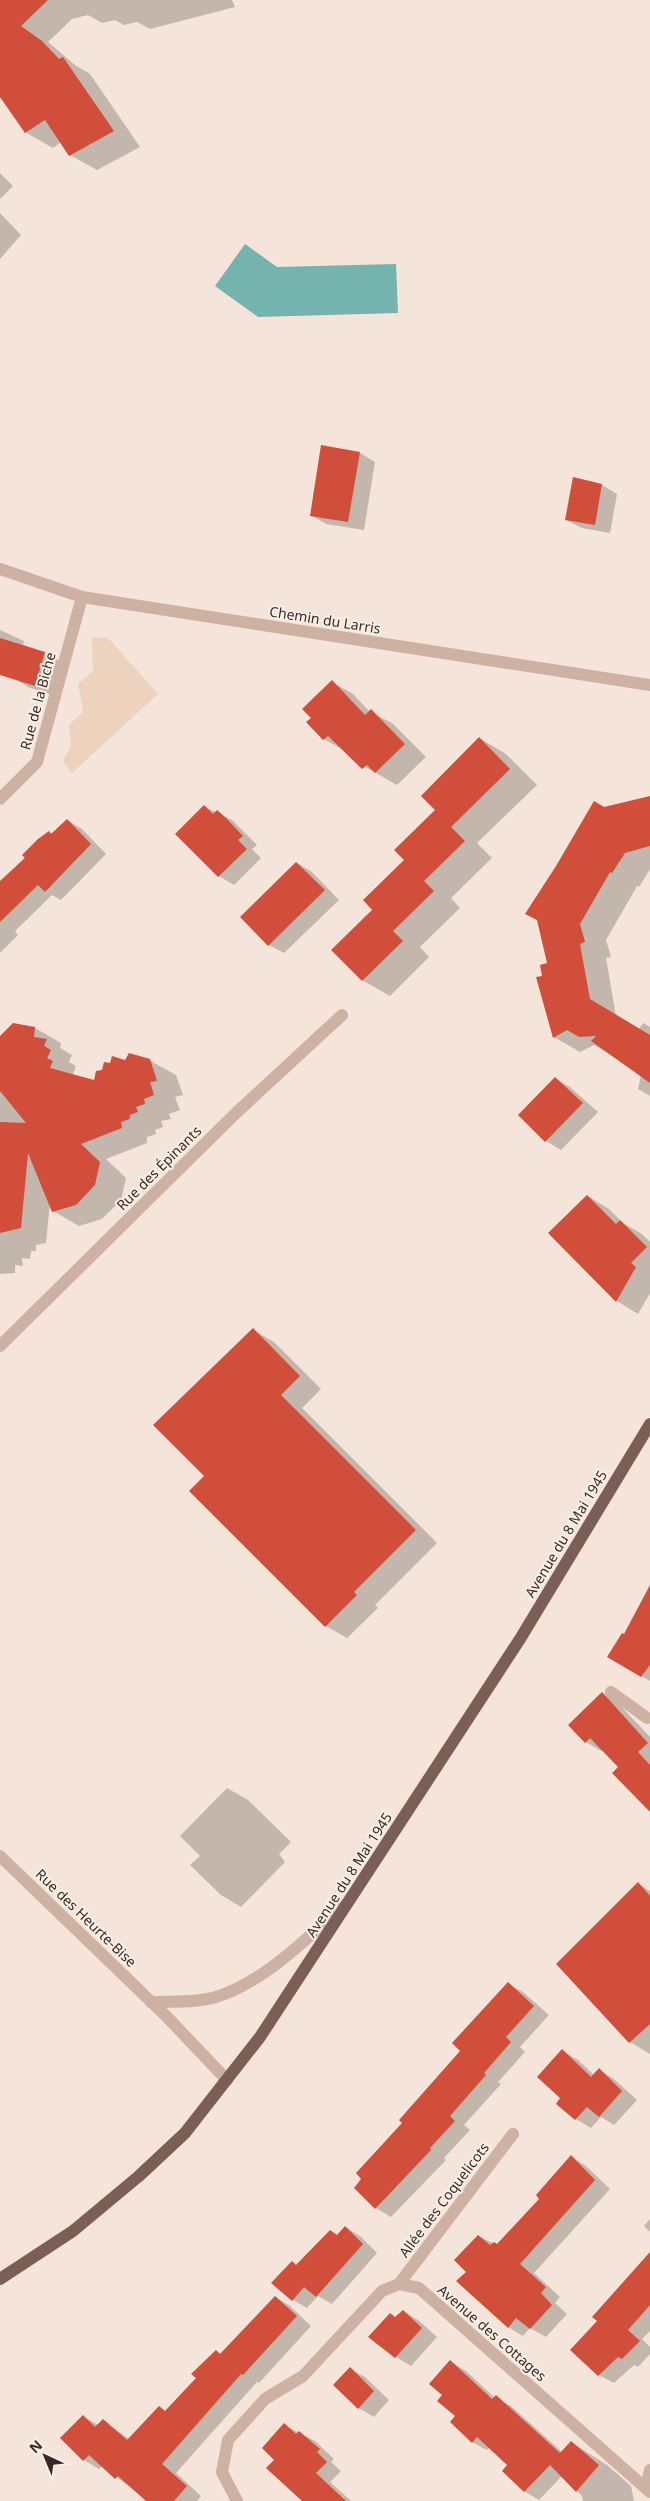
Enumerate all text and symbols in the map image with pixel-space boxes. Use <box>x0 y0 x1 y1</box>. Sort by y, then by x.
street label: Chemin du Larris <box>268 601 382 638</box>
street label: Rue de la Biche <box>15 650 60 752</box>
street label: Rue des Épinants <box>112 1121 205 1214</box>
street label: Avenue du 8 Mai 1945 <box>520 1467 611 1601</box>
street label: Avenue du 8 Mai 1945 <box>301 1809 396 1941</box>
street label: Rue des Heurte-Bise <box>32 1865 141 1971</box>
street label: Allée des Coquelicots <box>394 2138 493 2261</box>
street label: Avenue des Cottages <box>434 2280 551 2385</box>
north arrow <box>20 2431 70 2481</box>
text: N <box>25 2435 46 2457</box>

